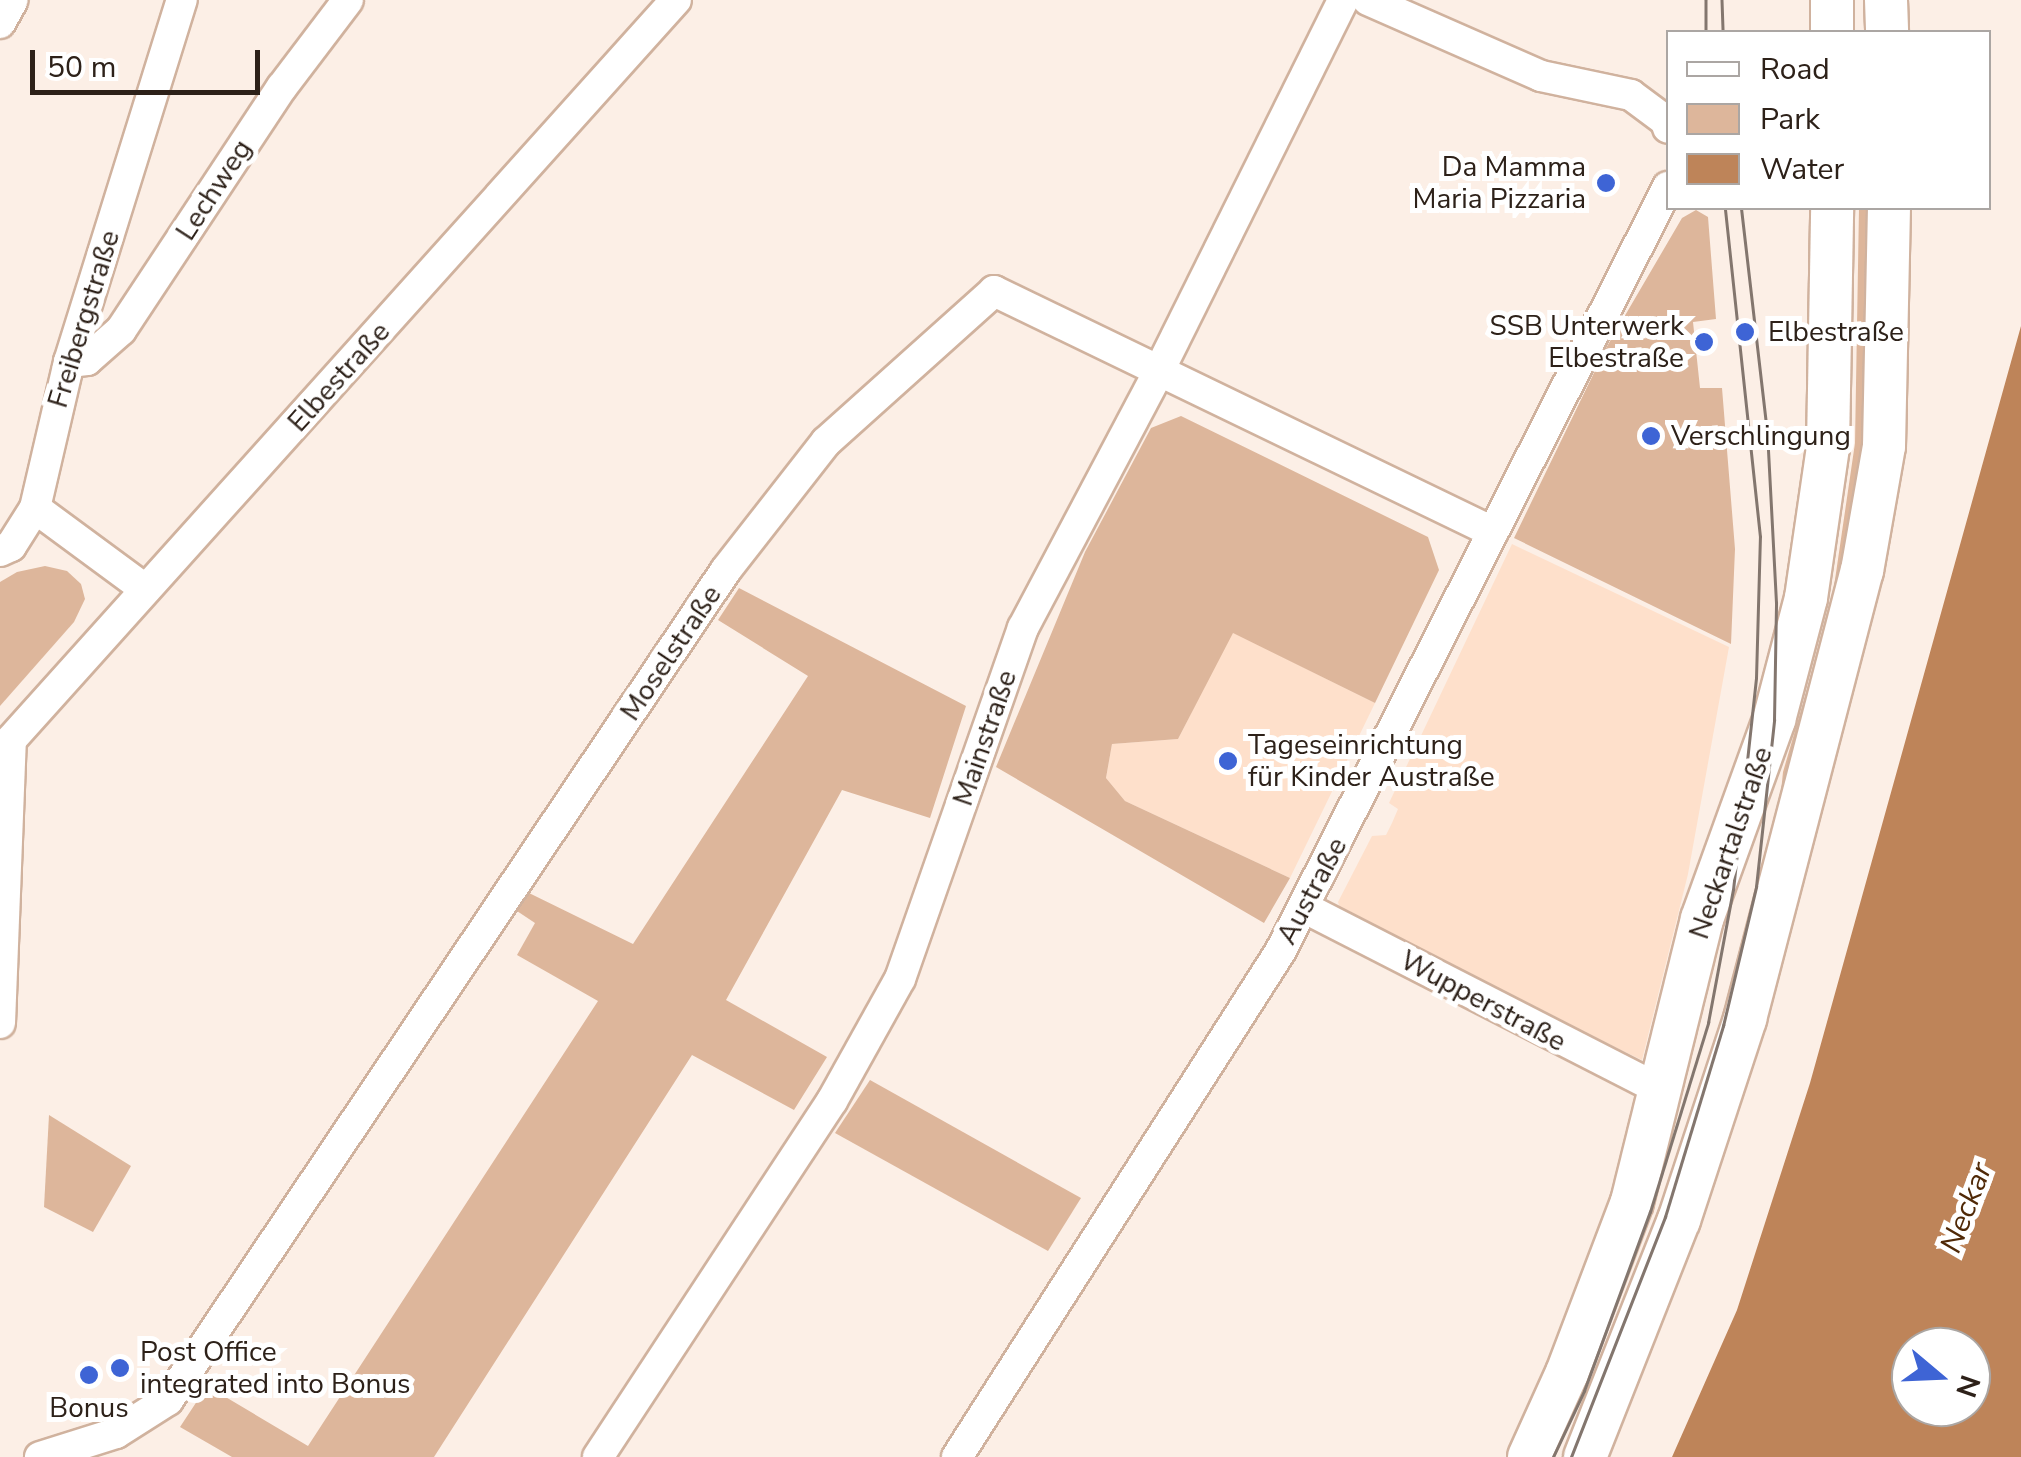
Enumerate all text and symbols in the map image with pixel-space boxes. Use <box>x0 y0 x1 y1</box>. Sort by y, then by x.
scale bar <box>35 30 265 92</box>
legend <box>1666 30 1991 210</box>
text: 50 m <box>47 47 116 88</box>
text: Road <box>1760 49 1830 90</box>
text: Park <box>1760 99 1820 140</box>
street label: Lechweg <box>169 133 259 247</box>
text: Water <box>1760 149 1844 190</box>
place label: Da Mamma Maria Pizzaria <box>1412 150 1586 216</box>
marker: Da Mamma Maria Pizzaria <box>1595 172 1617 194</box>
street label: Freibergstraße <box>41 226 127 412</box>
place label: SSB Unterwerk Elbestraße <box>1489 309 1684 375</box>
street label: Elbestraße <box>281 315 397 439</box>
place label: Elbestraße <box>1768 315 1904 349</box>
marker: Elbestraße <box>1732 319 1758 345</box>
marker: SSB Unterwerk Elbestraße <box>1693 331 1715 353</box>
place label: Verschlingung <box>1671 419 1851 453</box>
marker: Verschlingung <box>1640 425 1662 447</box>
street label: Moselstraße <box>613 579 729 727</box>
street label: Mainstraße <box>946 666 1024 810</box>
place label: Tageseinrichtung für Kinder Austraße <box>1248 728 1495 794</box>
street label: Neckartalstraße <box>1682 743 1780 943</box>
marker: Tageseinrichtung für Kinder Austraße <box>1217 750 1239 772</box>
street label: Austraße <box>1270 832 1354 950</box>
street label: Wupperstraße <box>1395 943 1571 1059</box>
water label: Neckar <box>1933 1158 2001 1258</box>
north arrow <box>1891 1327 1991 1427</box>
place label: Post Office integrated into Bonus <box>140 1335 411 1401</box>
marker: Post Office integrated into Bonus <box>109 1357 131 1379</box>
marker: Bonus <box>78 1364 100 1386</box>
text: N <box>1946 1370 1989 1402</box>
place label: Bonus <box>49 1391 129 1425</box>

